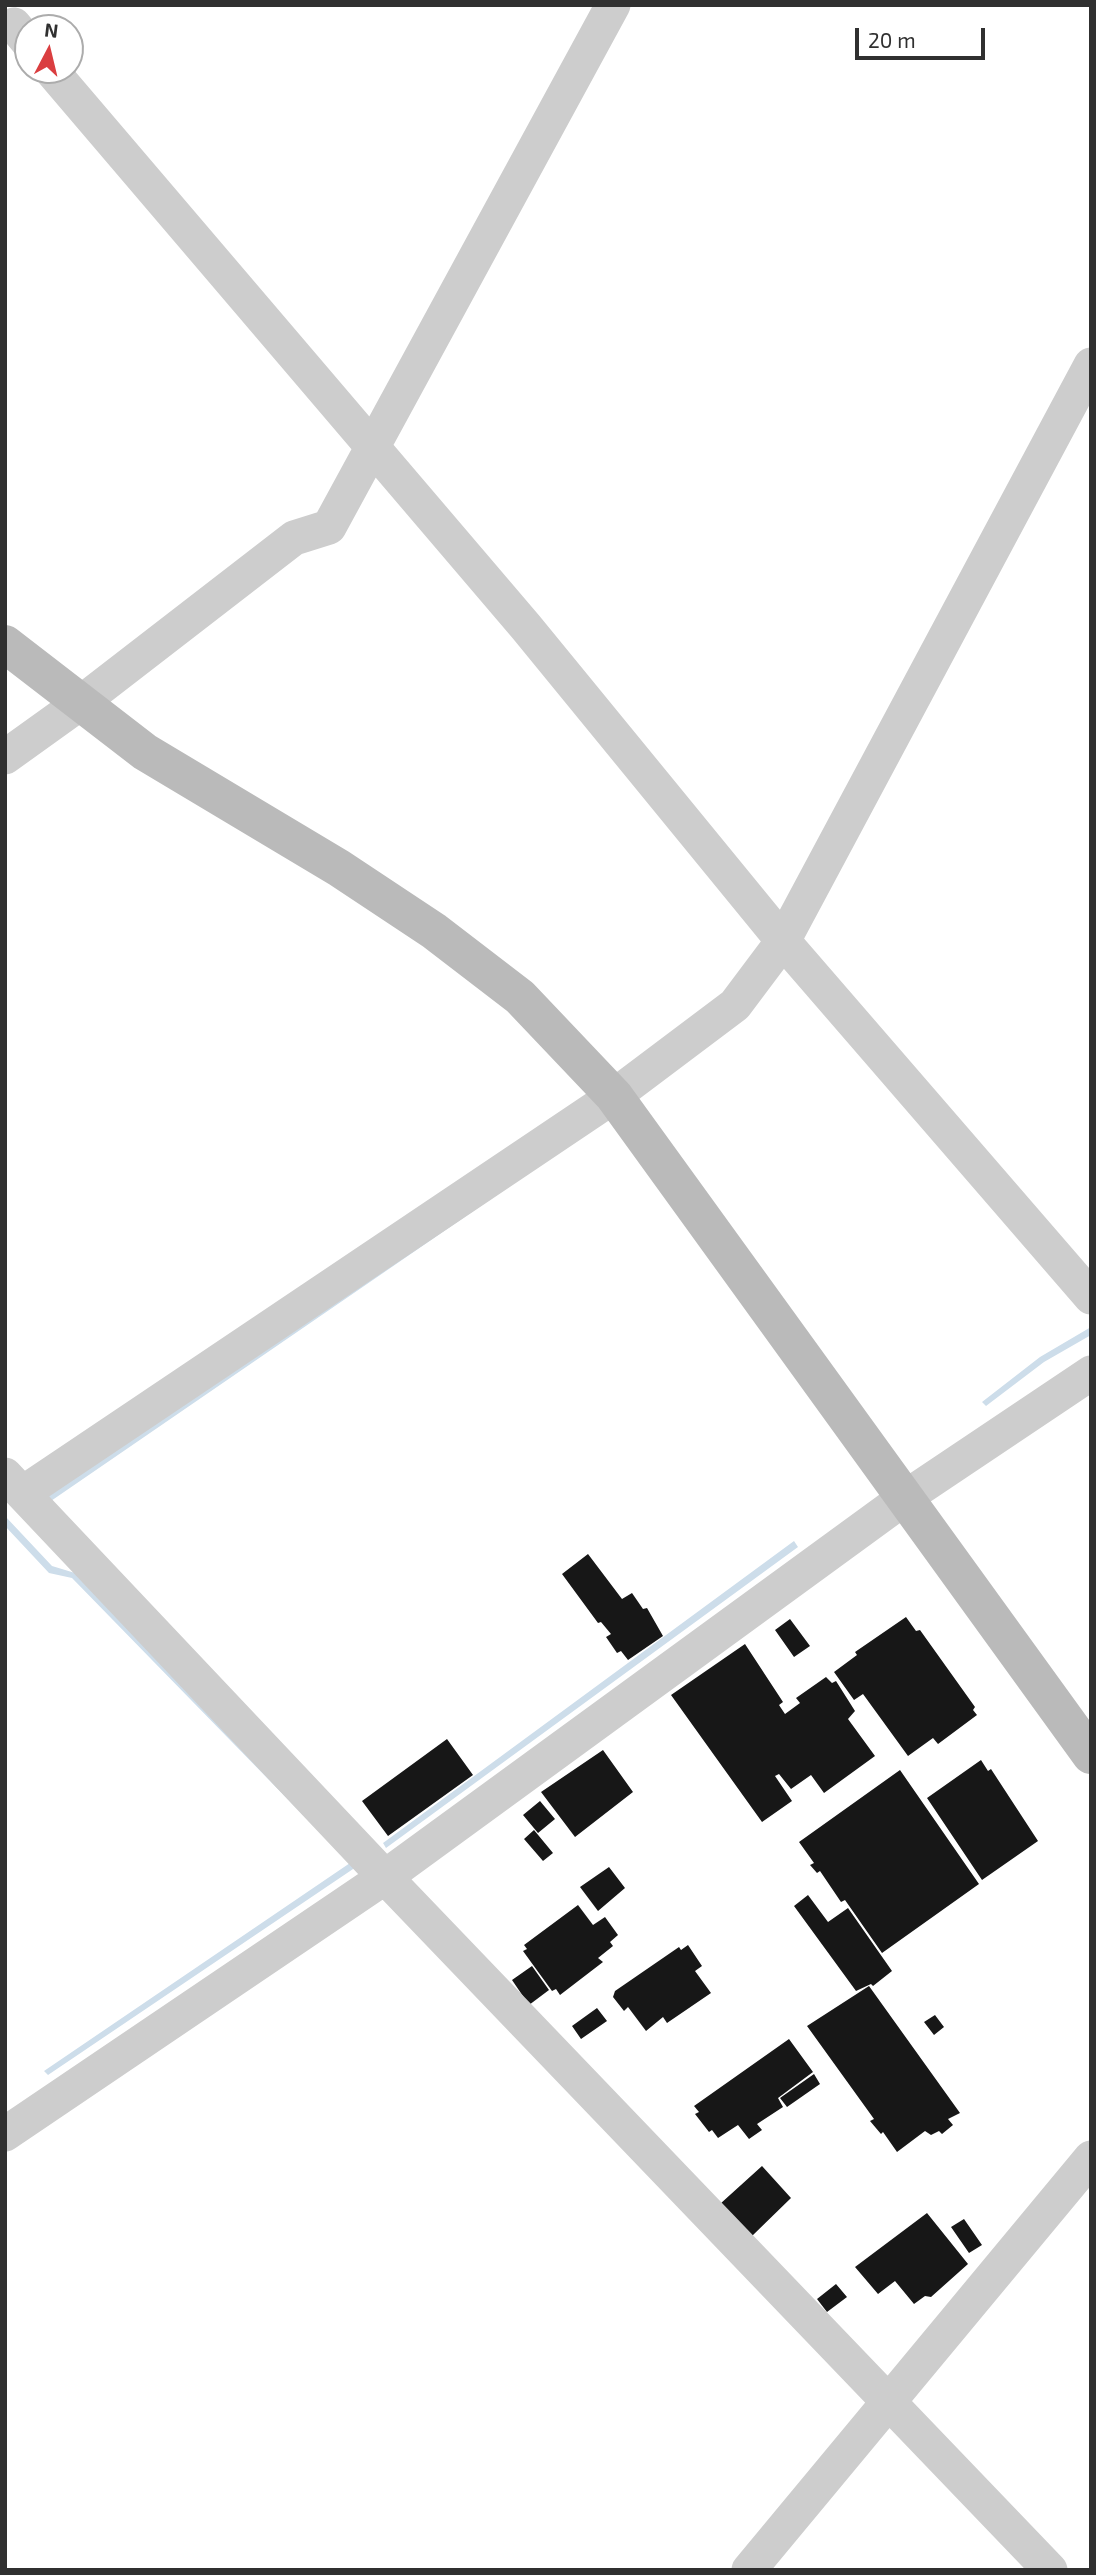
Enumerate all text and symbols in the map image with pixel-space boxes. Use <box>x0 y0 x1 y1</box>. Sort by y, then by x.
north arrow <box>14 14 84 84</box>
scale bar <box>858 14 988 58</box>
text: N <box>43 17 60 42</box>
text: 20 m <box>868 27 916 52</box>

